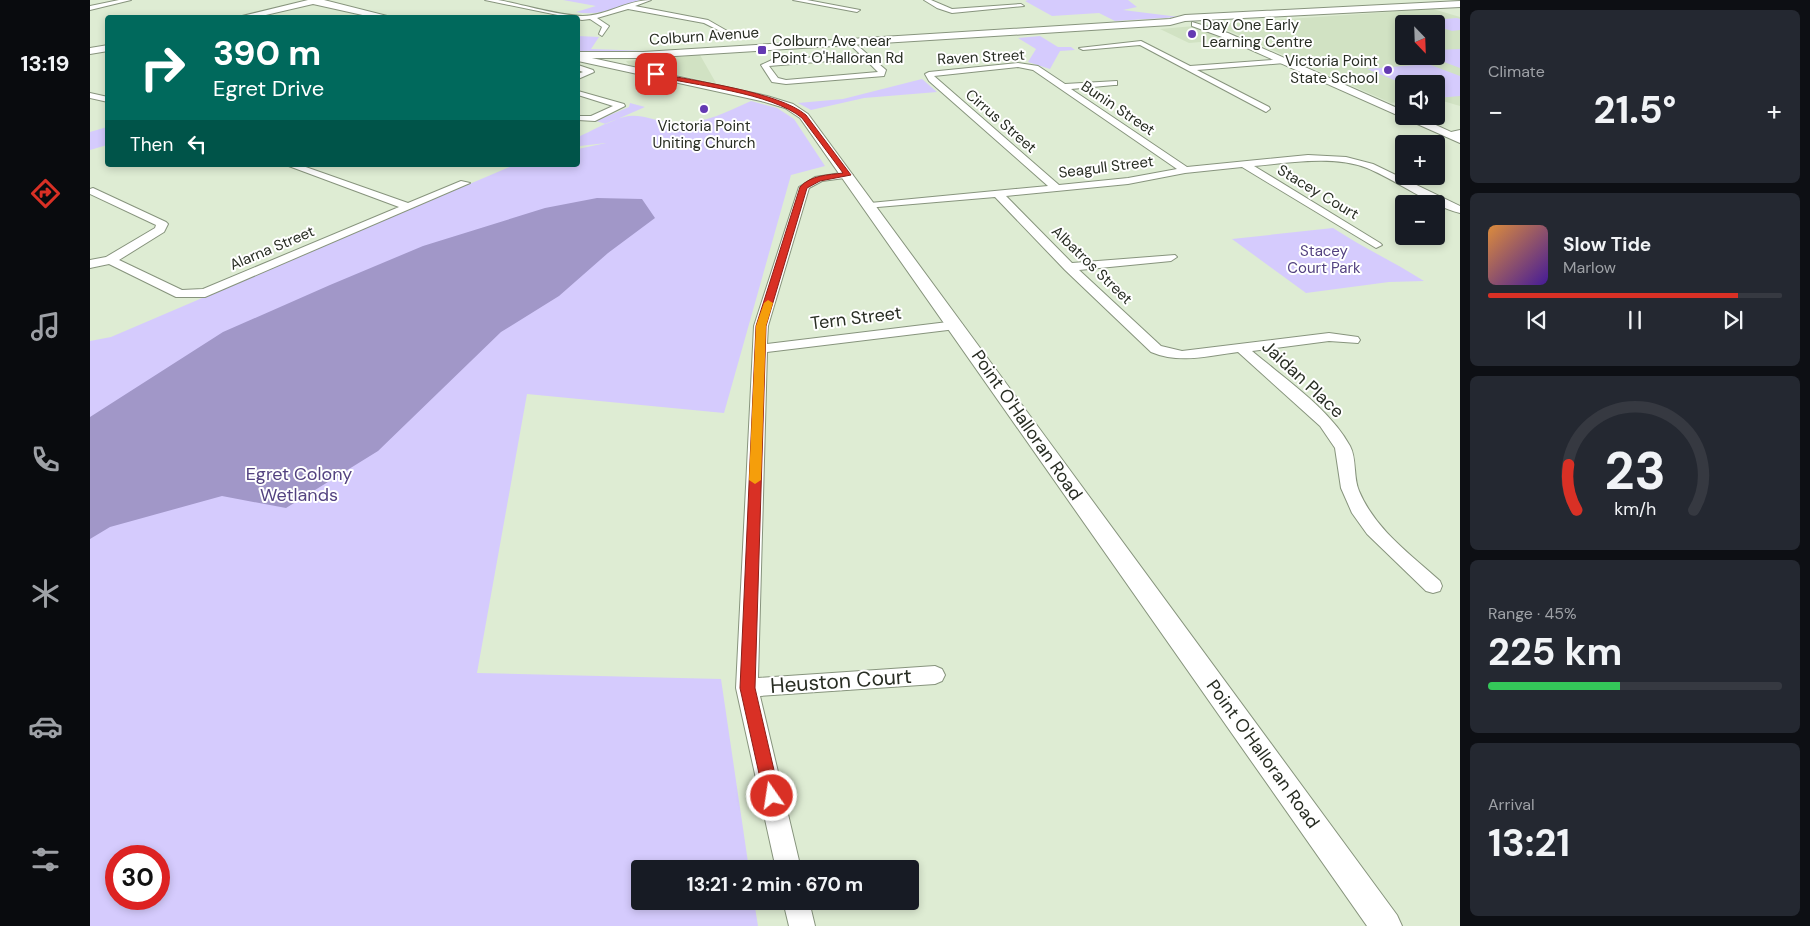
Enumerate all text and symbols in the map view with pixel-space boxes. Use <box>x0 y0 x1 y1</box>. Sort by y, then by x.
place label: Day One Early Learning Centre <box>1202 15 1313 52</box>
north arrow <box>1395 15 1445 65</box>
map controls <box>1395 15 1445 245</box>
street label: Colburn Avenue <box>648 22 760 50</box>
marker: Day One Early Learning Centre <box>1186 28 1198 40</box>
text: 390 m <box>213 30 321 76</box>
place label: Colburn Ave near Point O'Halloran Rd <box>772 31 903 68</box>
icon: right <box>130 35 195 100</box>
marker: Colburn Ave near Point O'Halloran Rd <box>756 44 768 56</box>
street label: Raven Street <box>937 45 1025 69</box>
text: 13:19 <box>21 49 69 78</box>
place label: Victoria Point State School <box>1285 51 1378 88</box>
pin <box>635 53 677 95</box>
icon: arrive <box>642 60 670 88</box>
text: Climate <box>1488 61 1545 82</box>
marker: Victoria Point State School <box>1382 64 1394 76</box>
text: Egret Drive <box>213 74 324 103</box>
button: sound <box>1395 75 1445 125</box>
street label: Bunin Street <box>1077 76 1159 140</box>
street label: Cirrus Street <box>961 85 1041 158</box>
text: 21.5° <box>1594 85 1676 135</box>
text: − <box>1488 93 1503 130</box>
text: + <box>1767 93 1782 130</box>
marker: Victoria Point Uniting Church <box>698 103 710 115</box>
place label: Victoria Point Uniting Church <box>653 116 755 153</box>
icon: left <box>183 130 211 158</box>
text: Then <box>130 132 173 157</box>
button: + <box>1395 135 1445 185</box>
street label: Seagull Street <box>1057 151 1155 183</box>
street label: Stacey Court <box>1274 160 1362 224</box>
icon: directions <box>28 176 63 211</box>
button: − <box>1395 195 1445 245</box>
street label: Alarna Street <box>227 221 318 275</box>
street label: Albatros Street <box>1047 221 1137 309</box>
text: Slow Tide <box>1563 232 1651 257</box>
park label: Stacey Court Park <box>1287 241 1361 278</box>
text: Marlow <box>1563 257 1616 278</box>
street label: Tern Street <box>809 301 903 335</box>
icon: previous <box>1523 306 1551 334</box>
icon: pause <box>1621 306 1649 334</box>
icon: next <box>1719 306 1747 334</box>
icon: music <box>28 309 63 344</box>
street label: Jaidan Place <box>1257 335 1349 423</box>
street label: Point O'Halloran Road <box>966 345 1088 505</box>
text: 23 <box>1604 437 1666 505</box>
icon: phone <box>28 442 63 477</box>
park label: Egret Colony Wetlands <box>246 462 352 507</box>
text: km/h <box>1614 497 1656 521</box>
icon: climate <box>28 576 63 611</box>
text: Range · 45% <box>1488 603 1577 624</box>
text: 225 km <box>1488 627 1622 677</box>
street label: Heuston Court <box>769 662 913 700</box>
street label: Point O'Halloran Road <box>1201 675 1325 833</box>
icon: car <box>28 709 63 744</box>
position arrow <box>745 769 797 821</box>
text: Arrival <box>1488 794 1535 815</box>
text: 13:21 <box>1488 818 1570 868</box>
icon: filters <box>28 842 63 877</box>
speed limit sign: 30 <box>105 845 170 910</box>
text: 13:21 · 2 min · 670 m <box>687 872 863 897</box>

